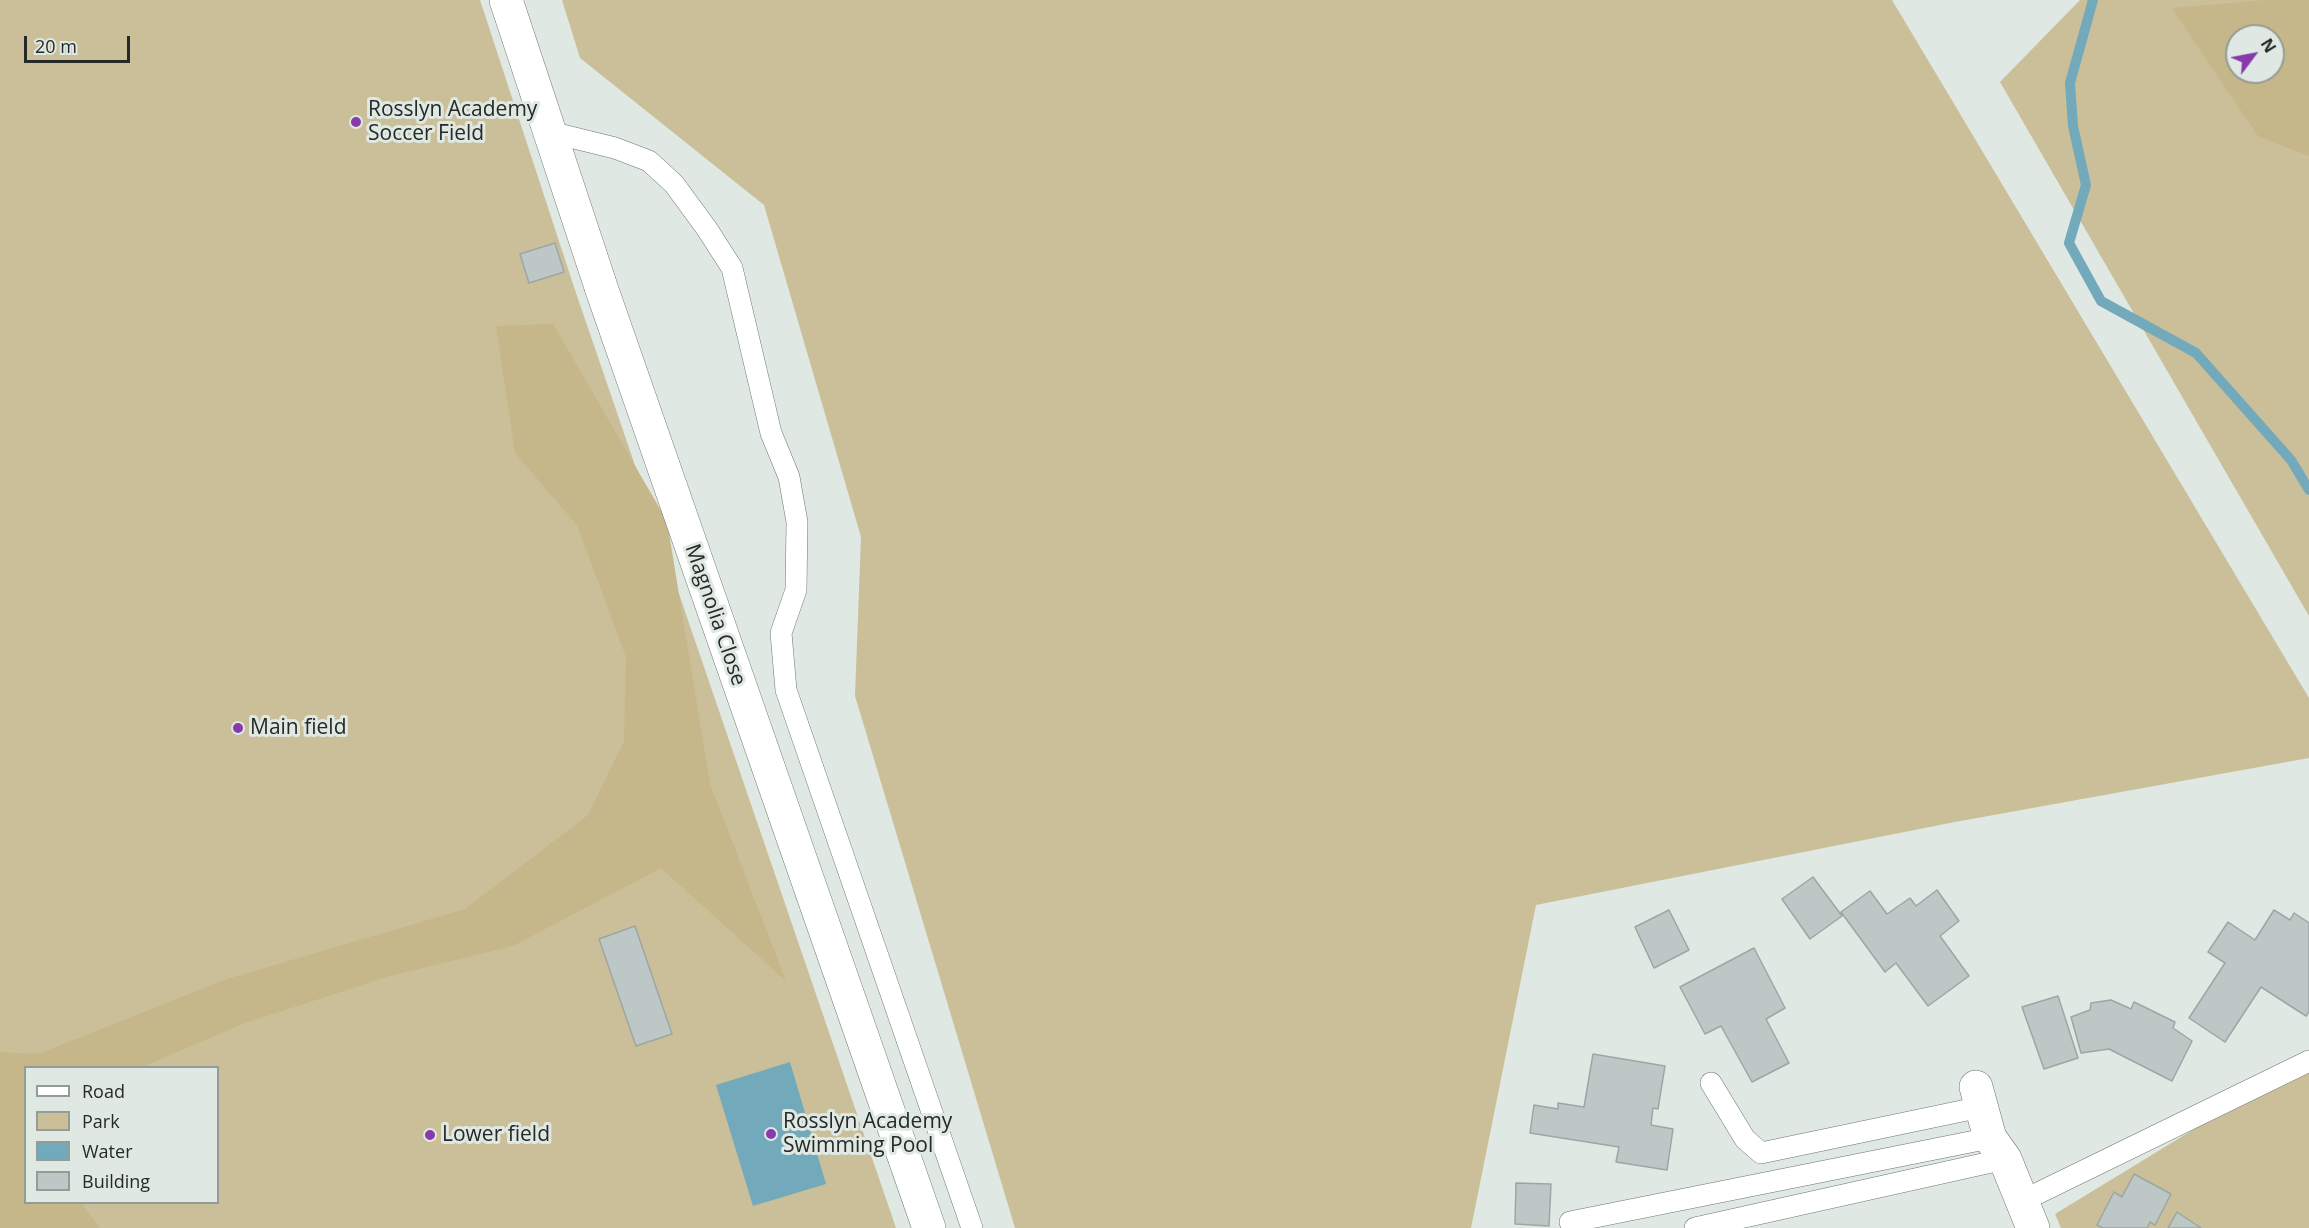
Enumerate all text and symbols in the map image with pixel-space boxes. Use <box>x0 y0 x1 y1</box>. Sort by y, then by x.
scale bar <box>27 24 134 62</box>
north arrow <box>2225 24 2285 84</box>
text: 20 m <box>35 34 77 58</box>
text: N <box>2256 34 2281 57</box>
place label: Rosslyn Academy Soccer Field <box>368 97 537 147</box>
marker: Rosslyn Academy Soccer Field <box>349 115 363 129</box>
street label: Magnolia Close <box>679 541 751 689</box>
place label: Main field <box>250 715 346 741</box>
marker: Main field <box>231 721 245 735</box>
legend <box>24 1066 219 1204</box>
text: Road <box>82 1079 125 1103</box>
text: Park <box>82 1109 120 1133</box>
place label: Rosslyn Academy Swimming Pool <box>783 1109 952 1159</box>
place label: Lower field <box>442 1122 550 1148</box>
marker: Rosslyn Academy Swimming Pool <box>764 1127 778 1141</box>
marker: Lower field <box>423 1128 437 1142</box>
text: Water <box>82 1139 133 1163</box>
text: Building <box>82 1169 150 1193</box>

